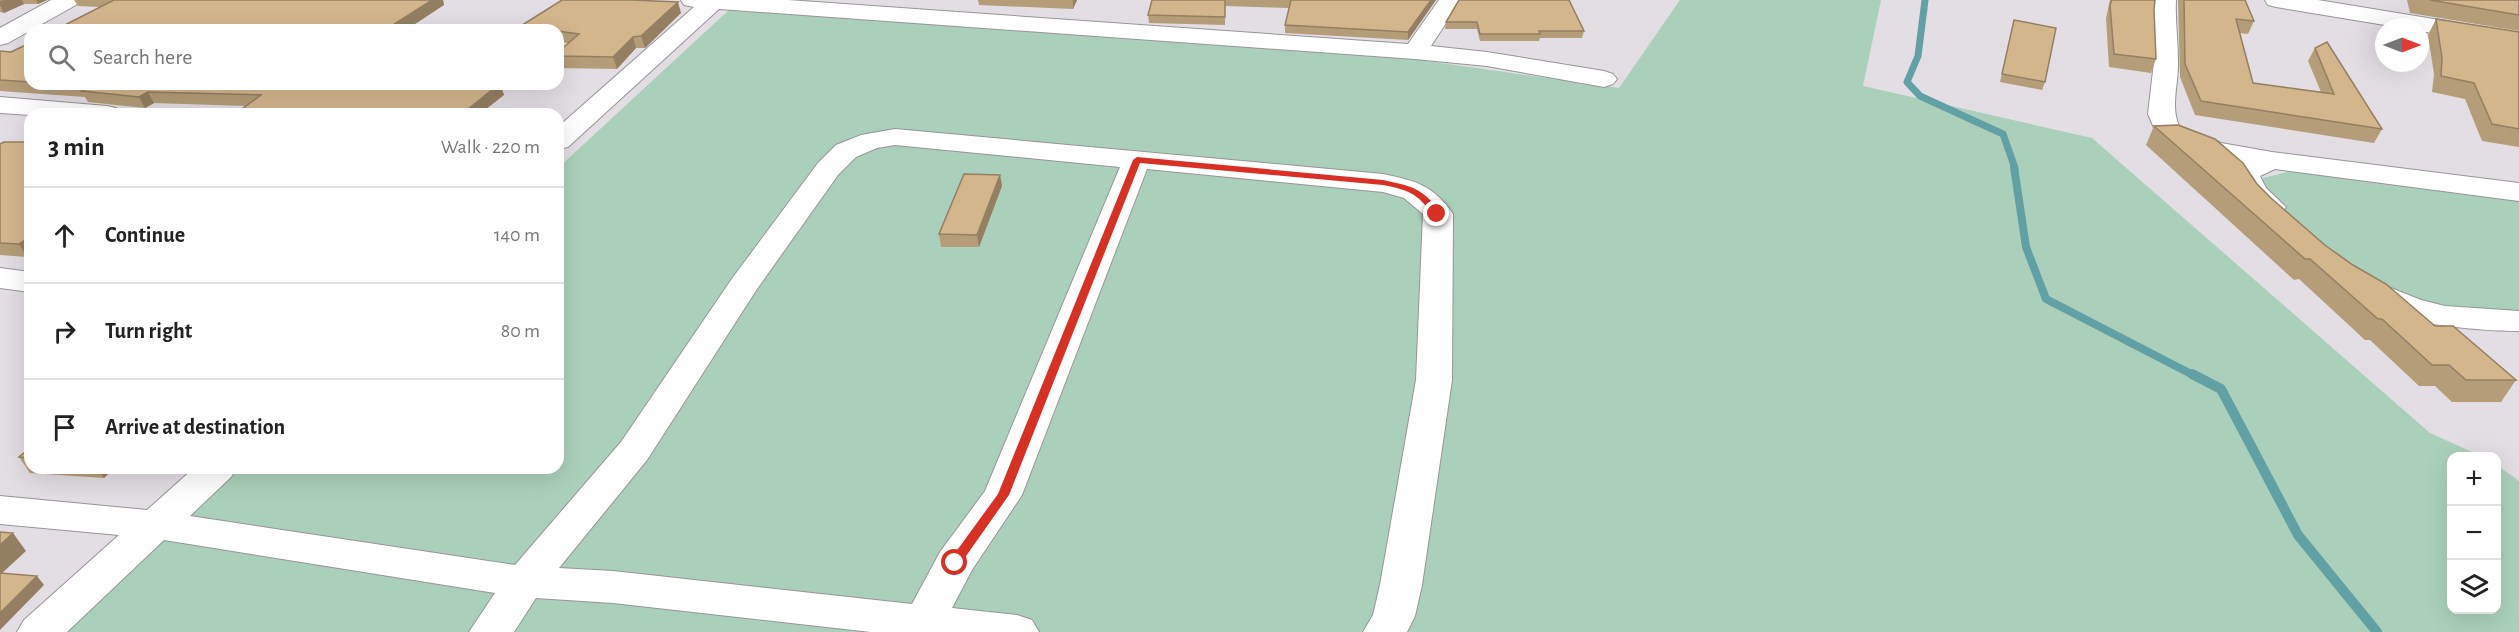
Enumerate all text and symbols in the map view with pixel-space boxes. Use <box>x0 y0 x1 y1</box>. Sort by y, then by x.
north arrow <box>2375 18 2429 72</box>
search box <box>24 24 564 90</box>
icon: search <box>45 41 78 74</box>
text: Search here <box>93 46 192 68</box>
text: 3 min <box>48 134 105 160</box>
text: Walk · 220 m <box>441 137 540 157</box>
route end <box>1423 200 1449 226</box>
icon: ahead <box>48 219 81 252</box>
text: Continue <box>105 224 185 246</box>
text: 140 m <box>494 225 540 245</box>
icon: right <box>48 315 81 348</box>
text: Turn right <box>105 320 192 342</box>
text: 80 m <box>501 321 540 341</box>
icon: arrive <box>48 411 81 444</box>
text: Arrive at destination <box>105 416 285 438</box>
map controls <box>2447 452 2501 614</box>
button: + <box>2447 452 2501 506</box>
button: − <box>2447 506 2501 560</box>
route start <box>941 549 967 575</box>
button: layers <box>2447 560 2501 614</box>

